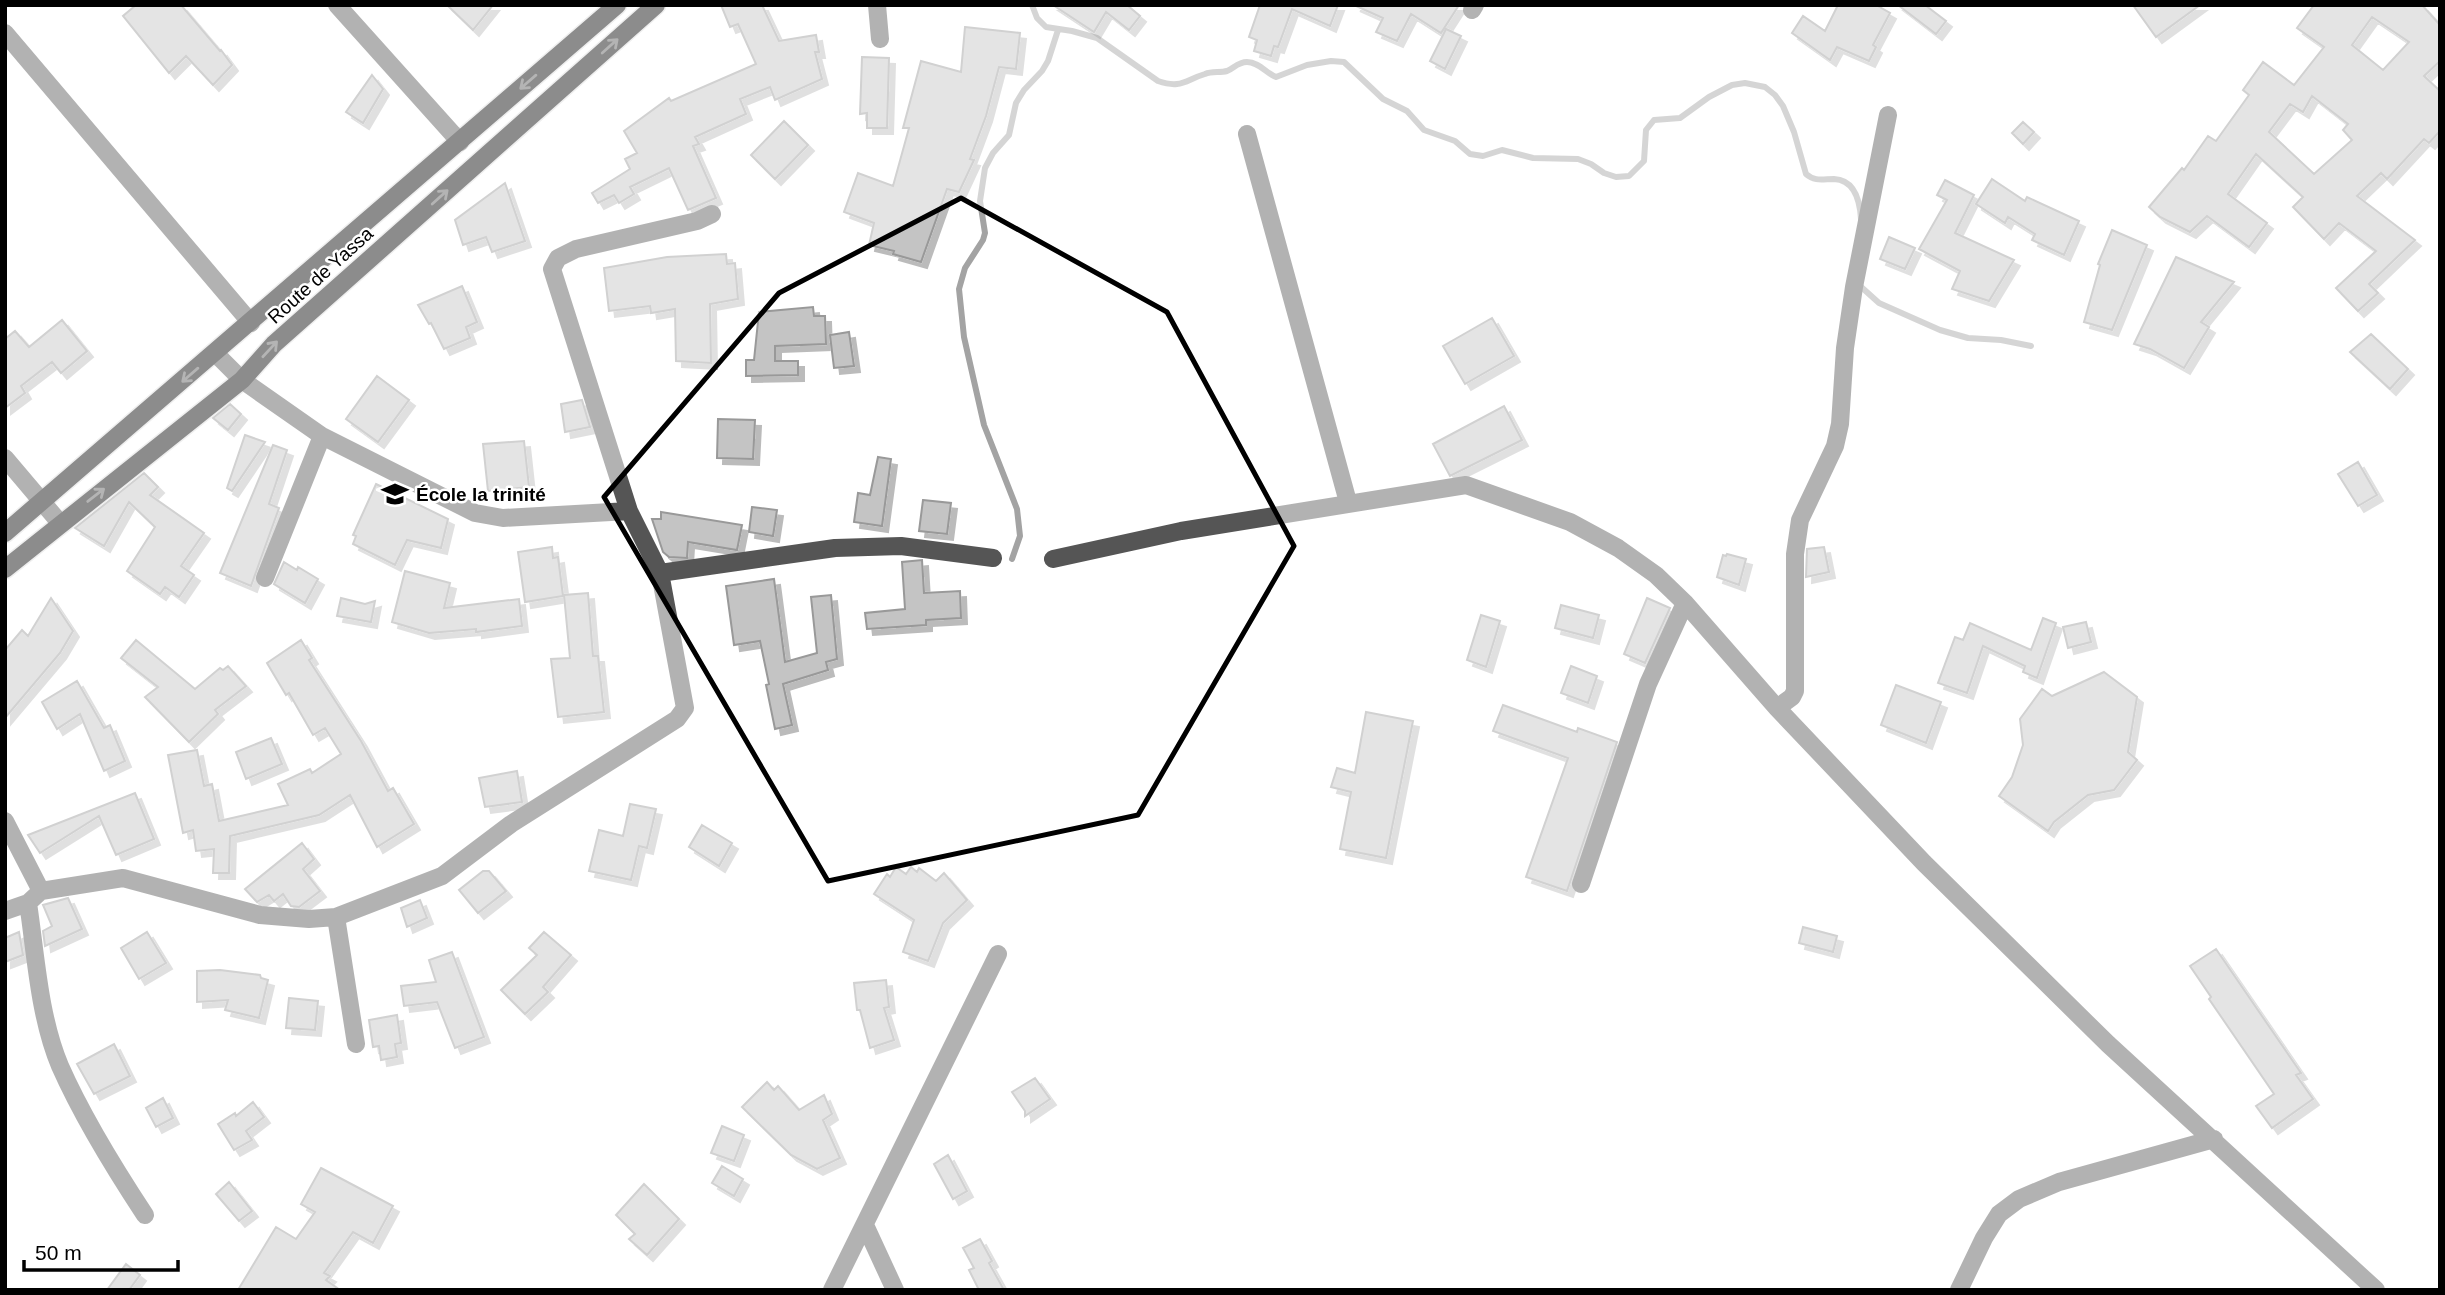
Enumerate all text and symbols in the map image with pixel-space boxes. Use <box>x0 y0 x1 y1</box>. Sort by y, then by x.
one-way arrow <box>601 38 619 54</box>
one-way arrow <box>520 74 538 90</box>
one-way arrow <box>430 189 448 205</box>
street label: Route de Yassa <box>264 223 377 328</box>
one-way arrow <box>262 340 278 358</box>
one-way arrow <box>181 367 199 383</box>
school or university icon: École la trinité <box>380 479 410 509</box>
place label: École la trinité <box>416 484 546 505</box>
one-way arrow <box>87 487 105 502</box>
scale bar <box>24 1228 178 1272</box>
text: 50 m <box>35 1241 82 1264</box>

